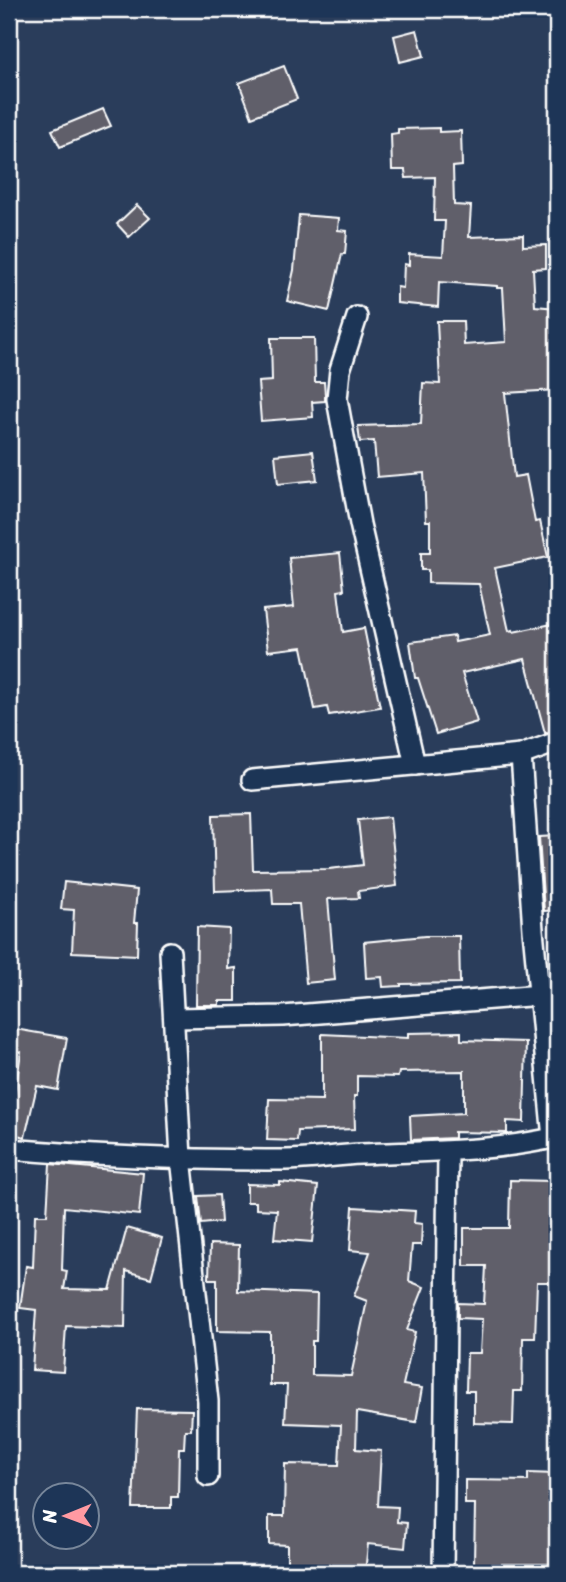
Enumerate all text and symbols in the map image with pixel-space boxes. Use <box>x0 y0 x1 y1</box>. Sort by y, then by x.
north arrow <box>32 1480 102 1550</box>
text: N <box>33 1509 66 1524</box>

